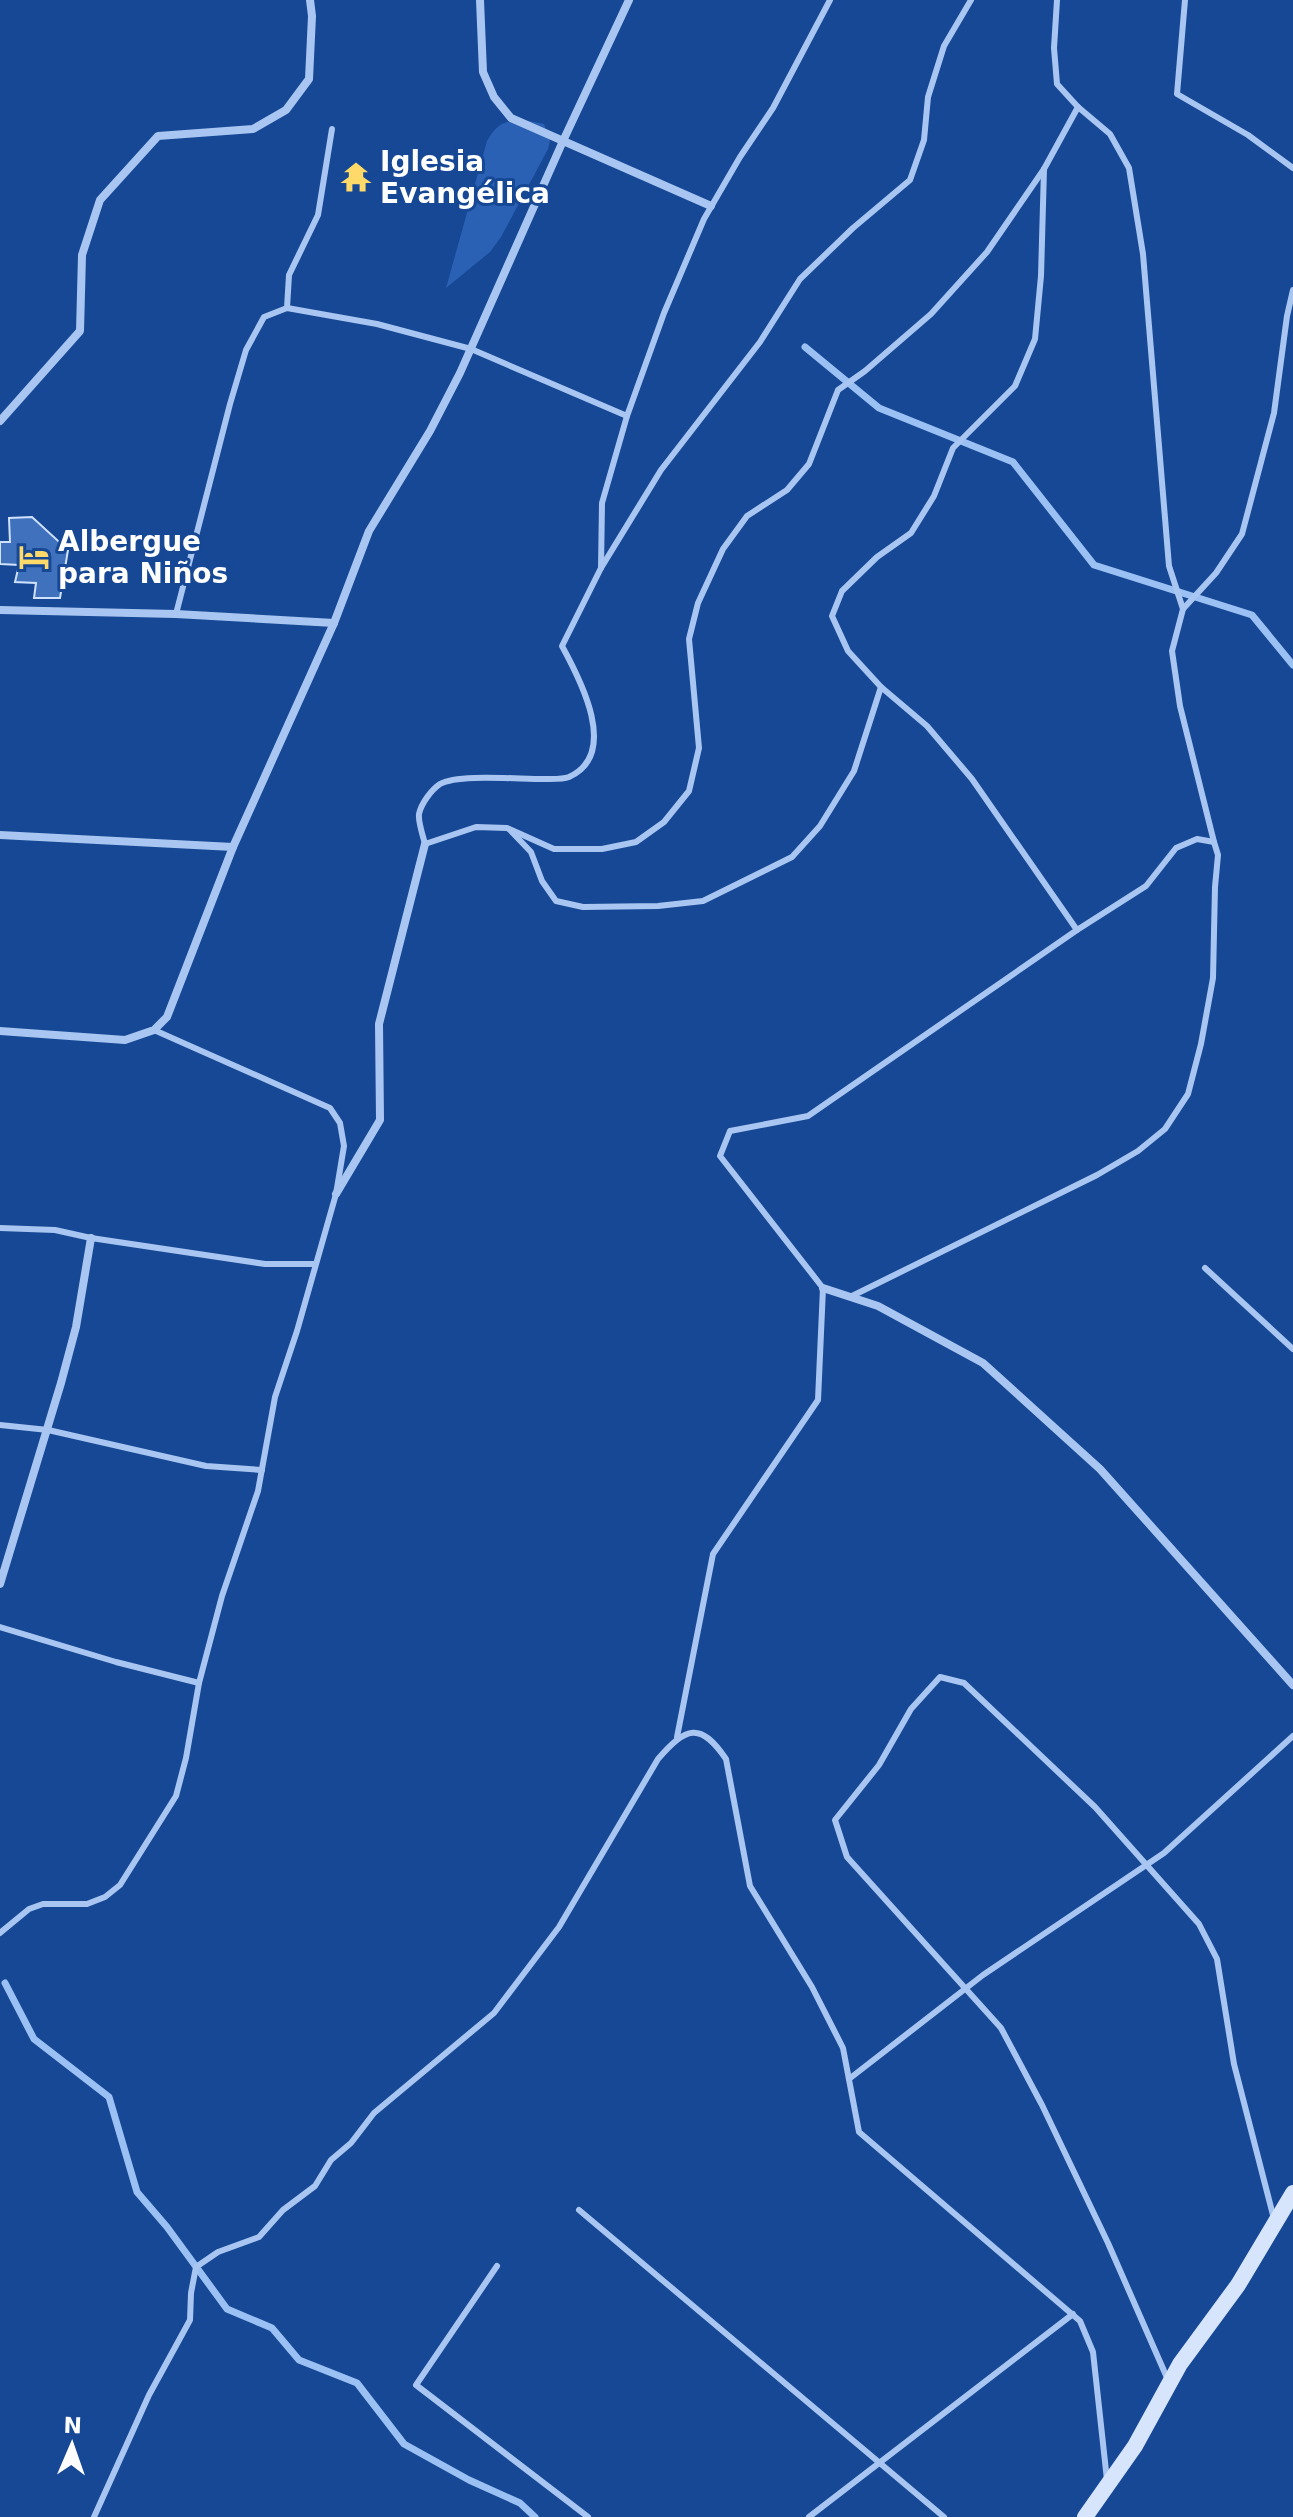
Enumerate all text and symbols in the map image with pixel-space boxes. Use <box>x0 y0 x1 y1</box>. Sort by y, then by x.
place label: Iglesia Evangélica <box>380 145 550 210</box>
temple icon: Iglesia Evangélica <box>339 160 373 194</box>
place label: Albergue para Niños <box>58 525 228 590</box>
hotel icon: Albergue para Niños <box>17 540 51 574</box>
north arrow <box>32 2405 112 2485</box>
text: N <box>63 2413 82 2438</box>

